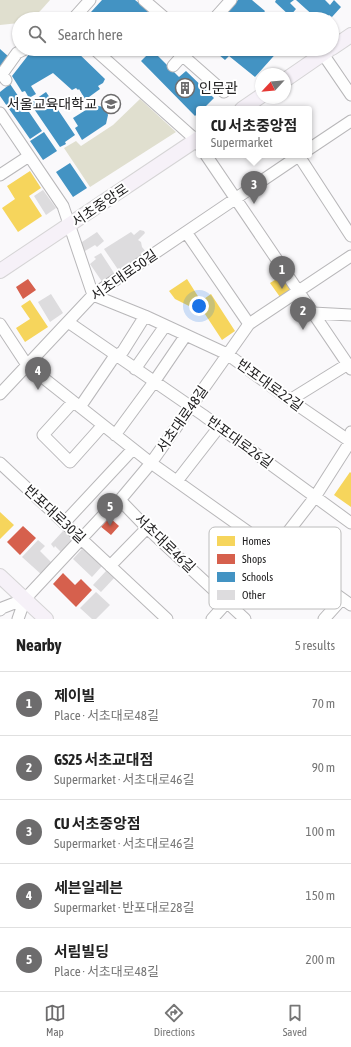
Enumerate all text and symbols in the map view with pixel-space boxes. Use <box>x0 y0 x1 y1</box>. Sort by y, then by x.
search box <box>12 12 339 56</box>
icon: search <box>26 23 48 45</box>
text: Search here <box>58 26 123 43</box>
north arrow <box>255 68 291 104</box>
building icon: 인문관 <box>174 77 196 99</box>
place label: 인문관 <box>199 80 238 96</box>
school or university icon: 서울교육대학교 <box>100 93 122 115</box>
place label: 서울교육대학교 <box>7 96 97 112</box>
popup <box>196 106 312 158</box>
text: CU 서초중앙점 <box>211 117 297 134</box>
text: Supermarket <box>211 135 273 150</box>
pin: 3 <box>241 171 267 204</box>
street label: 서초중앙로 <box>69 180 131 230</box>
street label: 서초대로50길 <box>88 246 160 304</box>
pin: 1 <box>269 256 295 289</box>
your location <box>189 296 209 316</box>
pin: 2 <box>290 297 316 330</box>
street label: 반포대로22길 <box>234 356 306 414</box>
pin: 4 <box>25 357 51 390</box>
street label: 서초대로48길 <box>153 383 211 455</box>
street label: 반포대로26길 <box>204 413 276 471</box>
street label: 반포대로30길 <box>21 482 89 546</box>
pin: 5 <box>97 493 123 526</box>
street label: 서초대로46길 <box>132 510 198 576</box>
legend <box>209 527 341 609</box>
text: Homes <box>242 535 270 547</box>
text: Shops <box>242 553 266 565</box>
text: Schools <box>242 571 273 583</box>
text: Other <box>242 589 266 601</box>
text: Nearby <box>16 635 62 655</box>
text: 5 results <box>295 638 335 653</box>
text: 제이빌 <box>54 687 95 704</box>
text: 1 <box>26 696 32 711</box>
text: 70 m <box>312 696 335 711</box>
text: Place · 서초대로48길 <box>54 708 159 723</box>
text: GS25 서초교대점 <box>54 751 153 768</box>
text: 2 <box>26 760 32 775</box>
text: 90 m <box>312 760 335 775</box>
text: Supermarket · 서초대로46길 <box>54 772 194 787</box>
text: CU 서초중앙점 <box>54 815 141 832</box>
text: 3 <box>26 824 32 839</box>
text: 100 m <box>306 824 335 839</box>
text: Supermarket · 서초대로46길 <box>54 836 194 851</box>
text: 세븐일레븐 <box>54 879 123 896</box>
text: 4 <box>26 888 32 903</box>
text: 150 m <box>306 888 335 903</box>
text: Supermarket · 반포대로28길 <box>54 900 194 915</box>
text: 서림빌딩 <box>54 943 109 960</box>
text: 5 <box>26 952 32 967</box>
text: 200 m <box>306 952 335 967</box>
text: Place · 서초대로48길 <box>54 964 159 979</box>
tab: Map <box>44 1002 66 1038</box>
tab: Directions <box>154 1002 195 1038</box>
tab: Saved <box>283 1002 307 1038</box>

